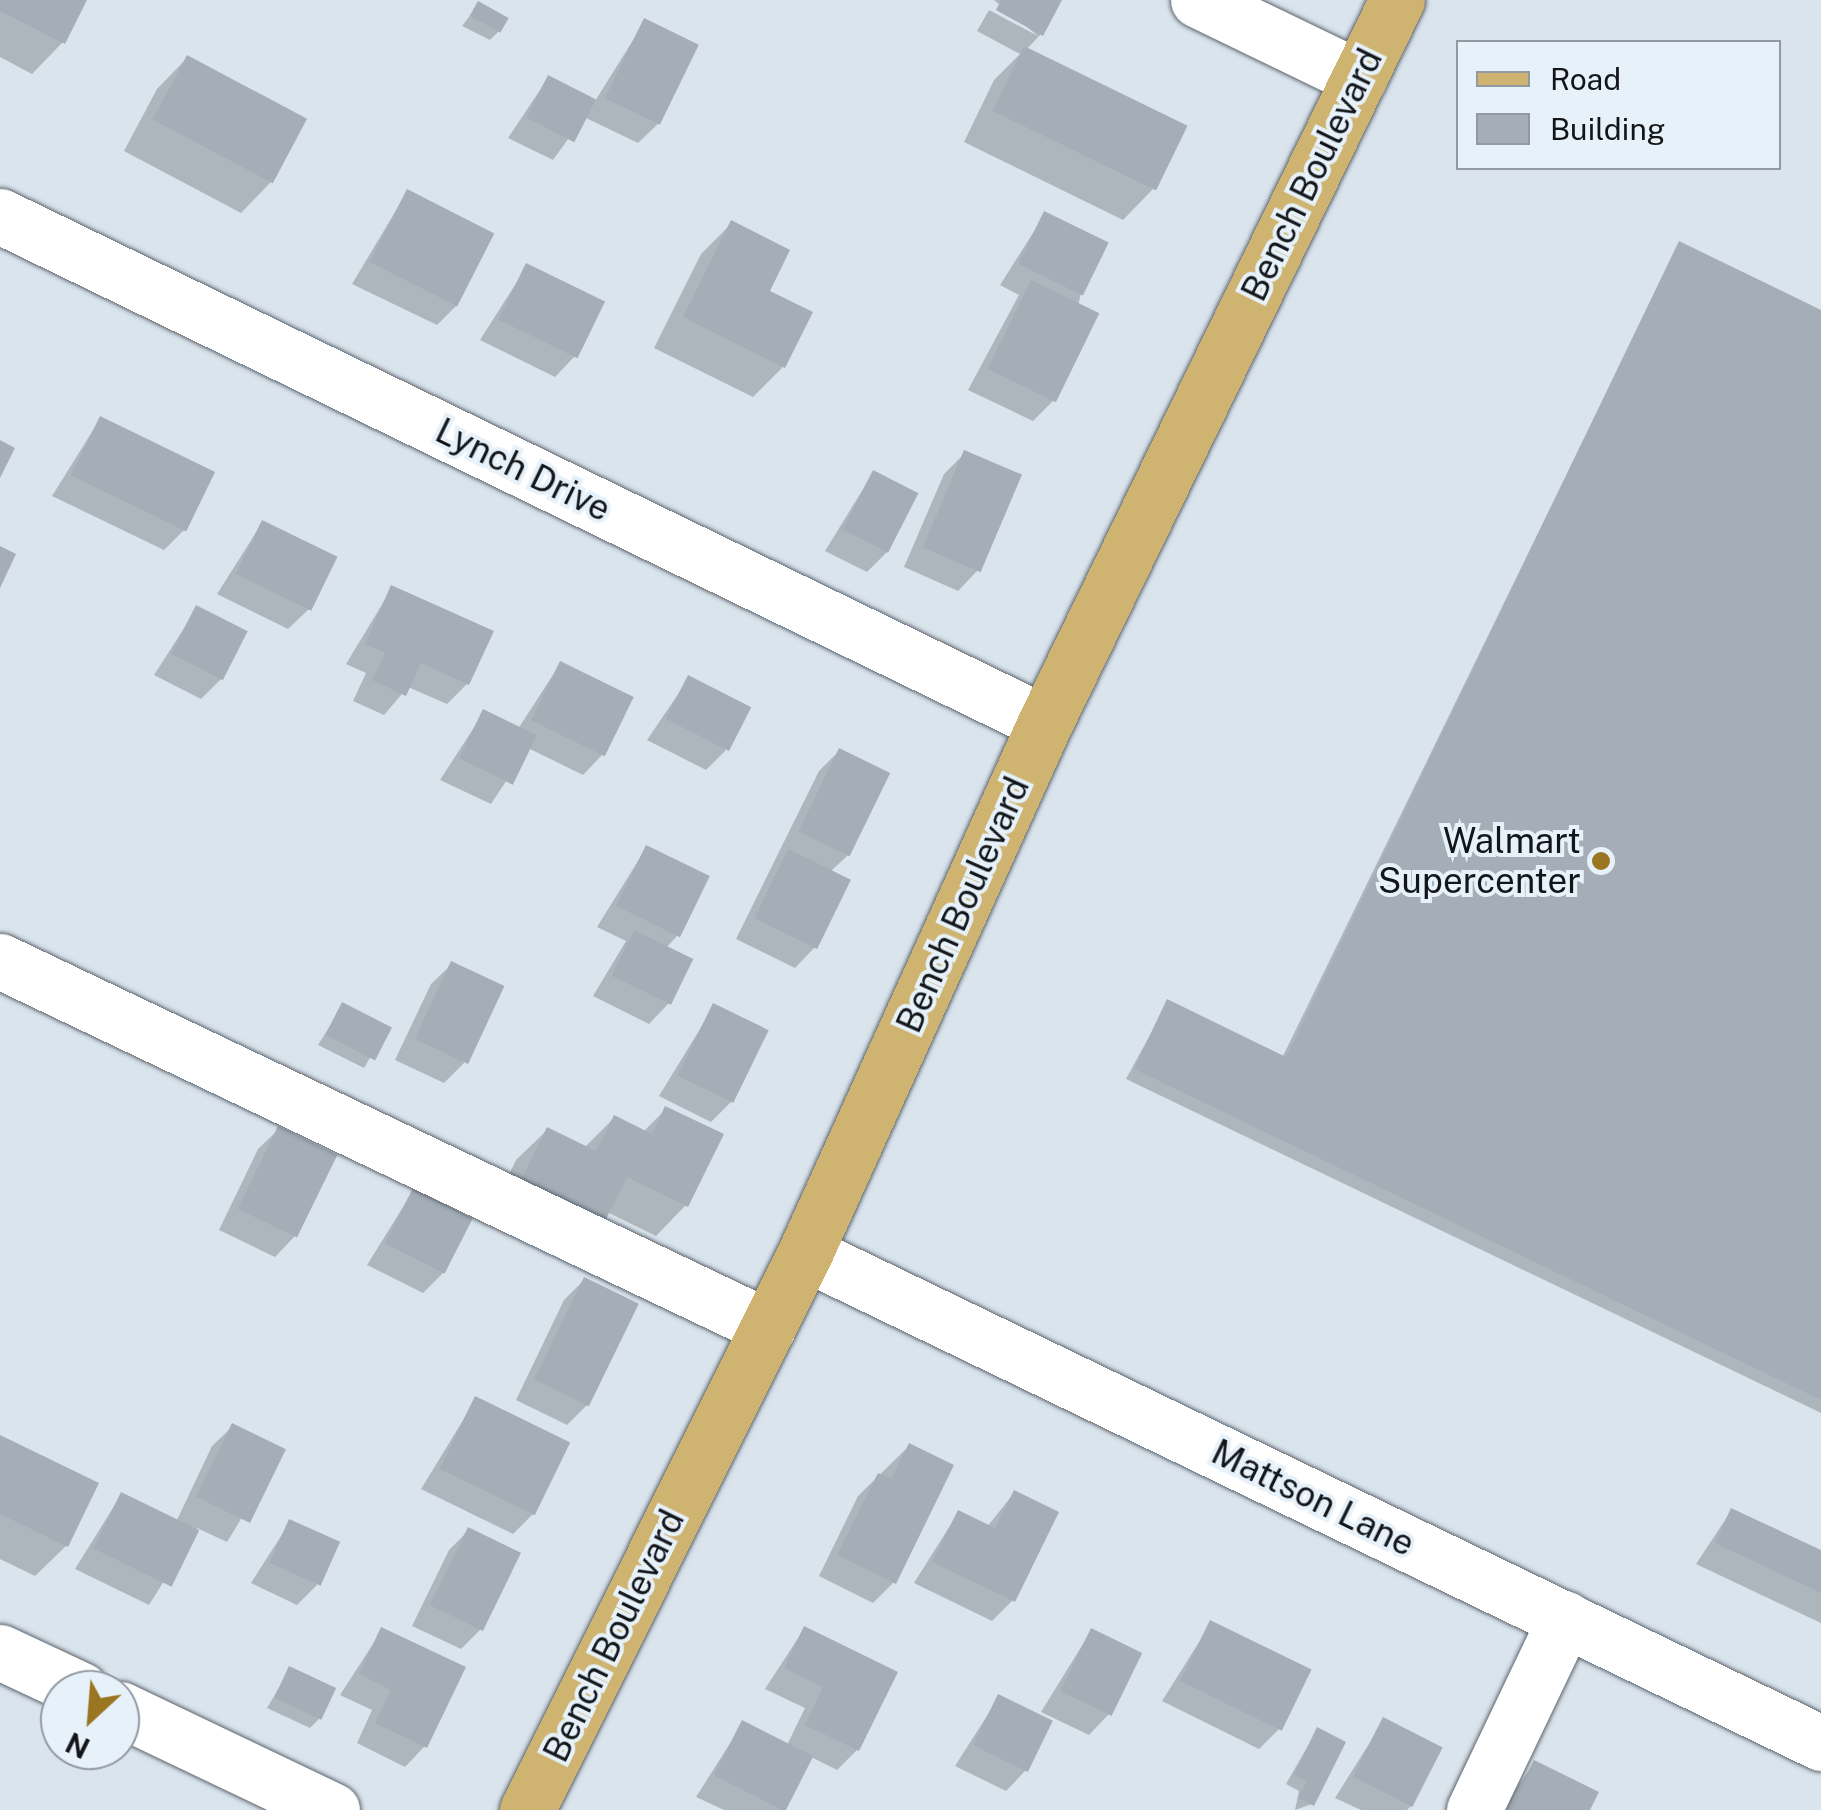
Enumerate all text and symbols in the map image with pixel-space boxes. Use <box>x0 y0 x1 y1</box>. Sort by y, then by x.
legend <box>1456 40 1781 170</box>
street label: Bench Boulevard <box>1233 42 1391 308</box>
text: Road <box>1550 61 1621 97</box>
text: Building <box>1550 111 1665 147</box>
street label: Lynch Drive <box>429 410 617 530</box>
street label: Bench Boulevard <box>888 771 1038 1039</box>
place label: Walmart Supercenter <box>1378 820 1581 902</box>
marker: Walmart Supercenter <box>1590 850 1612 872</box>
street label: Mattson Lane <box>1205 1431 1421 1565</box>
street label: Bench Boulevard <box>535 1503 693 1769</box>
north arrow <box>40 1670 140 1770</box>
text: N <box>60 1726 95 1765</box>

